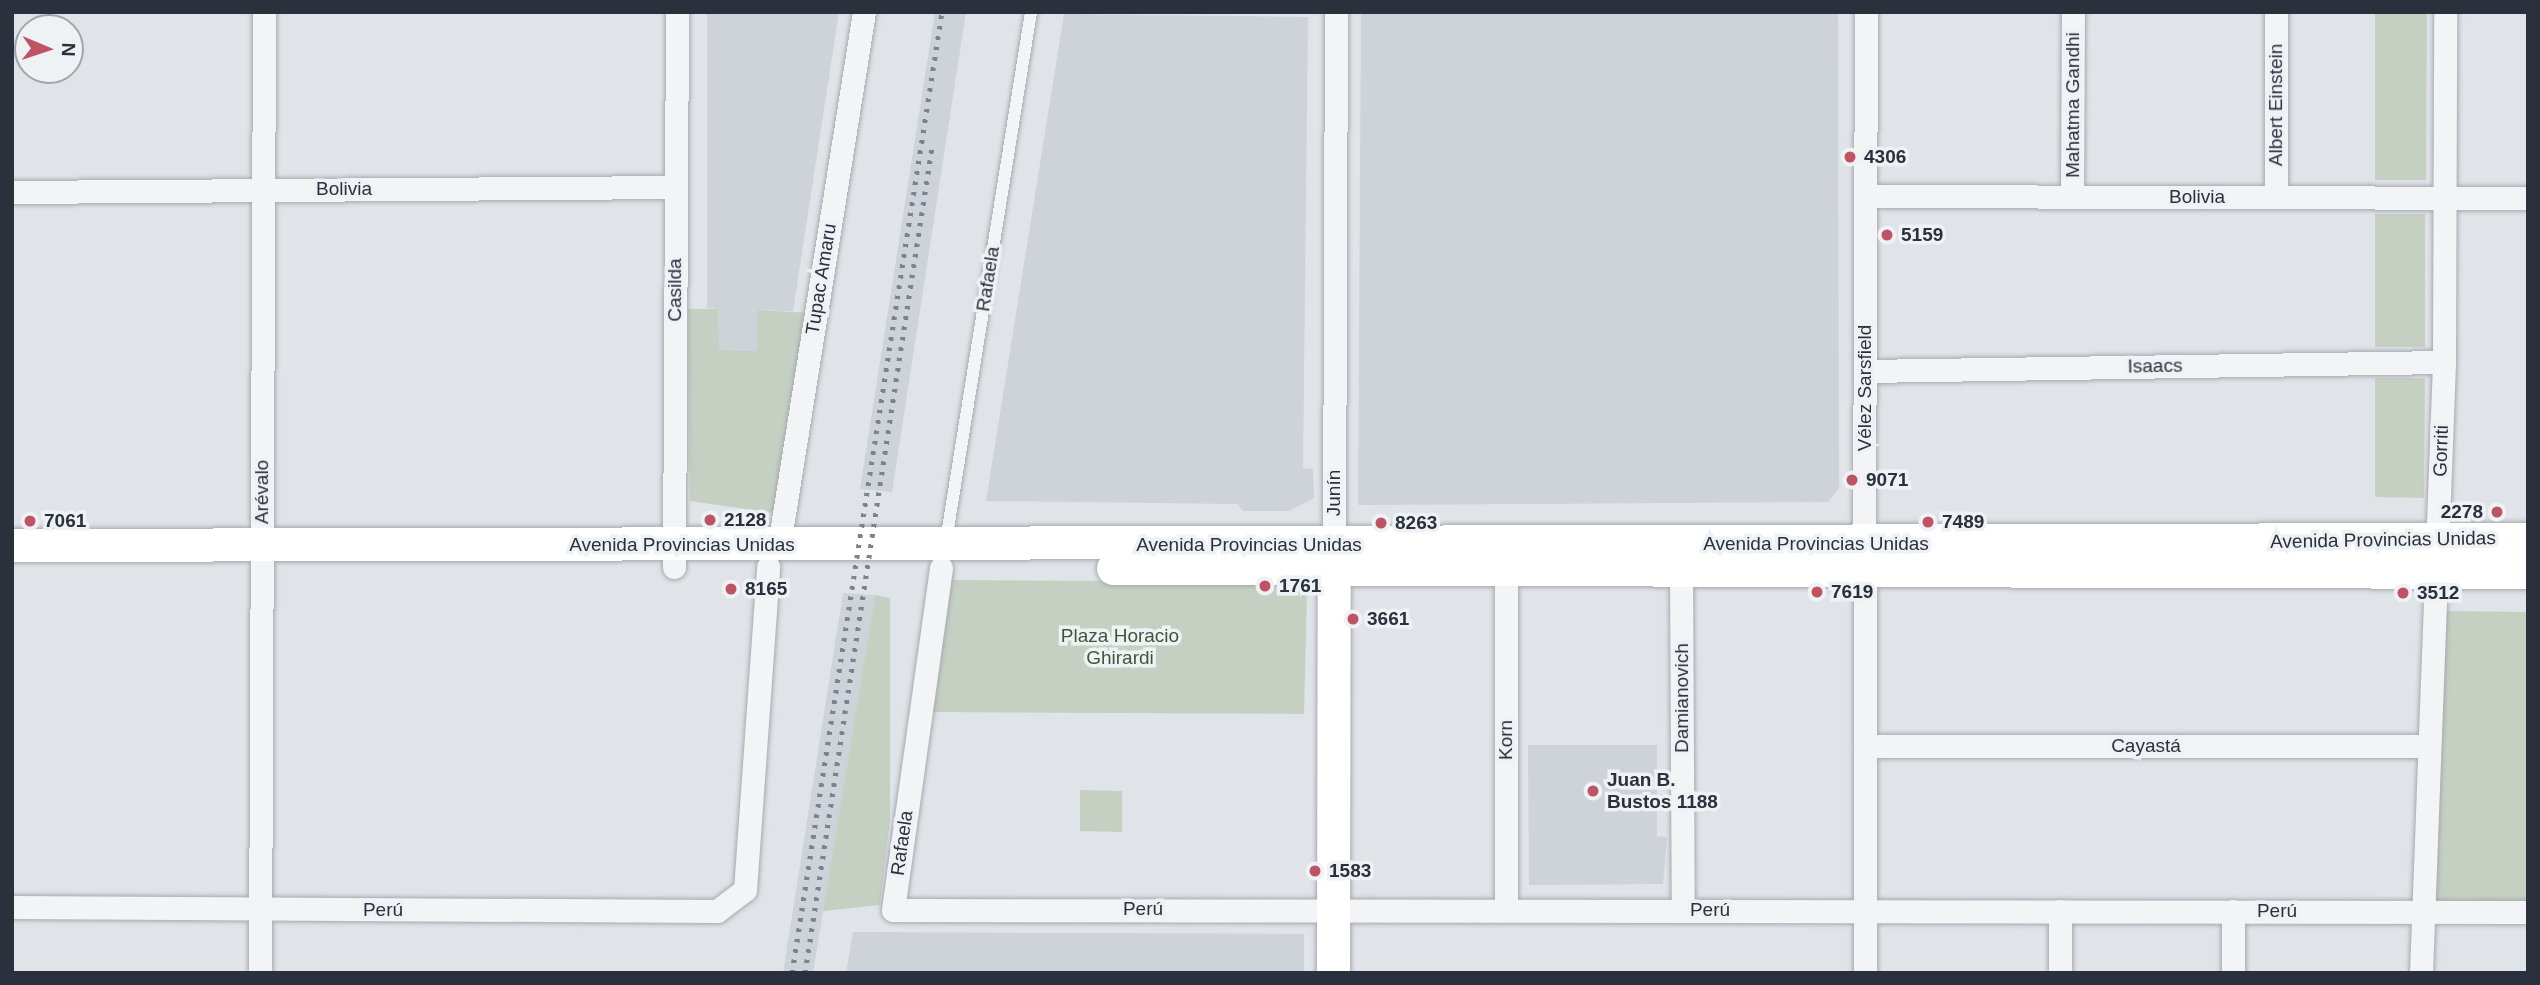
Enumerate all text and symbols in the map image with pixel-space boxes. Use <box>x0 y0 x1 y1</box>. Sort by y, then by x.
north arrow <box>14 14 84 84</box>
street label: Mahatma Gandhi <box>2062 32 2084 178</box>
text: N <box>58 42 79 57</box>
street label: Albert Einstein <box>2265 44 2287 166</box>
place label: 4306 <box>1864 146 1906 168</box>
marker: 4306 <box>1842 149 1858 165</box>
street label: Bolivia <box>316 178 372 200</box>
street label: Bolivia <box>2169 186 2225 208</box>
street label: Tupac Amaru <box>801 221 841 337</box>
place label: 5159 <box>1901 224 1943 246</box>
marker: 5159 <box>1879 227 1895 243</box>
street label: Rafaela <box>972 245 1004 313</box>
street label: Casilda <box>664 258 686 322</box>
street label: Vélez Sarsfield <box>1854 325 1876 451</box>
street label: Isaacs <box>2127 354 2183 378</box>
street label: Gorriti <box>2429 425 2453 477</box>
street label: Arévalo <box>251 460 273 524</box>
place label: 9071 <box>1866 469 1908 491</box>
street label: Junín <box>1323 470 1345 516</box>
marker: 9071 <box>1844 472 1860 488</box>
place label: 2278 <box>2441 501 2483 523</box>
marker: 2278 <box>2489 504 2505 520</box>
place label: 2128 <box>724 509 766 531</box>
place label: 7061 <box>44 510 86 532</box>
place label: 7489 <box>1942 511 1984 533</box>
marker: 2128 <box>702 512 718 528</box>
place label: 8263 <box>1395 512 1437 534</box>
marker: 7061 <box>22 513 38 529</box>
marker: 7489 <box>1920 514 1936 530</box>
marker: 8263 <box>1373 515 1389 531</box>
street label: Avenida Provincias Unidas <box>2270 527 2496 553</box>
street label: Avenida Provincias Unidas <box>1703 533 1929 555</box>
street label: Avenida Provincias Unidas <box>569 534 795 556</box>
street label: Avenida Provincias Unidas <box>1136 534 1362 556</box>
place label: 1761 <box>1279 575 1321 597</box>
place label: 8165 <box>745 578 787 600</box>
marker: 1761 <box>1257 578 1273 594</box>
marker: 8165 <box>723 581 739 597</box>
place label: 7619 <box>1831 581 1873 603</box>
place label: 3512 <box>2417 582 2459 604</box>
marker: 7619 <box>1809 584 1825 600</box>
marker: 3512 <box>2395 585 2411 601</box>
place label: 3661 <box>1367 608 1409 630</box>
marker: 3661 <box>1345 611 1361 627</box>
park label: Plaza Horacio Ghirardi <box>1061 625 1179 669</box>
street label: Damianovich <box>1671 643 1693 753</box>
street label: Korn <box>1495 720 1517 760</box>
street label: Cayastá <box>2111 735 2181 757</box>
place label: Juan B. Bustos 1188 <box>1607 769 1718 813</box>
marker: Juan B. Bustos 1188 <box>1585 783 1601 799</box>
street label: Rafaela <box>886 809 918 877</box>
place label: 1583 <box>1329 860 1371 882</box>
marker: 1583 <box>1307 863 1323 879</box>
street label: Perú <box>1123 898 1163 920</box>
street label: Perú <box>363 899 403 921</box>
street label: Perú <box>1690 899 1730 921</box>
street label: Perú <box>2257 900 2297 922</box>

